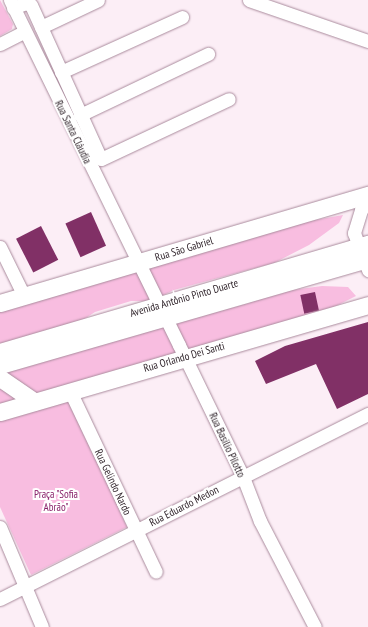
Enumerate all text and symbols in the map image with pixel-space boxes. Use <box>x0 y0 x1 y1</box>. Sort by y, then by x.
street label: Rua Santa Cláudia <box>52 98 94 166</box>
street label: Rua São Gabriel <box>153 234 215 264</box>
street label: Avenida Antônio Pinto Duarte <box>128 276 240 320</box>
street label: Rua Orlando Dei Santi <box>142 339 226 375</box>
street label: Rua Basilio Pilotto <box>206 411 248 479</box>
street label: Rua Gelindo Nardo <box>92 447 134 517</box>
street label: Rua Eduardo Medon <box>147 483 221 529</box>
park label: Praça "Sofia Abrão" <box>34 488 78 514</box>

